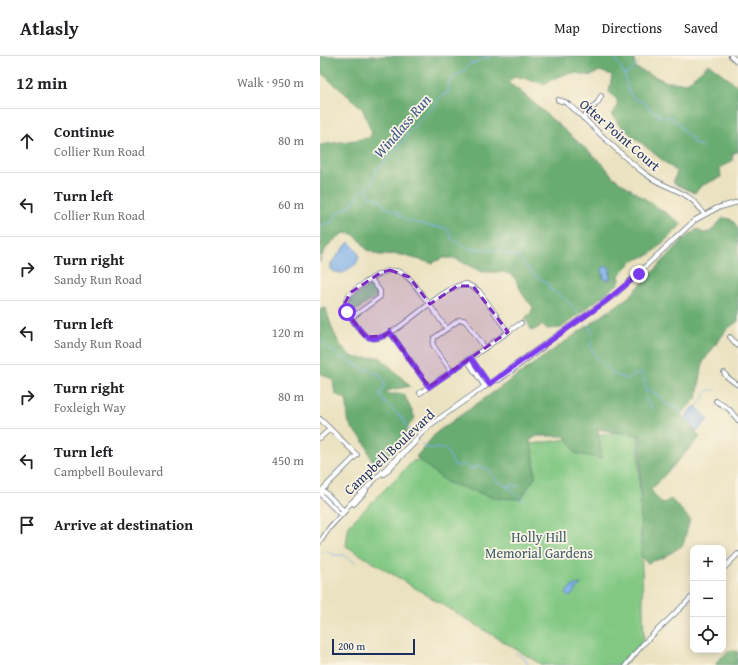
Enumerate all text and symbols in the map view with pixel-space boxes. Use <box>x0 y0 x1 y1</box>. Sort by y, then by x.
text: Atlasly <box>20 14 79 42</box>
text: Map <box>554 18 580 38</box>
text: Directions <box>602 18 662 38</box>
text: Saved <box>684 18 718 38</box>
text: 12 min <box>16 70 67 95</box>
text: Walk · 950 m <box>237 73 304 92</box>
water label: Windlass Run <box>369 89 436 162</box>
street label: Otter Point Court <box>575 94 665 176</box>
text: Continue <box>54 121 115 142</box>
icon: ahead <box>16 130 38 152</box>
text: 80 m <box>278 131 304 150</box>
text: Collier Run Road <box>54 142 145 161</box>
text: Turn left <box>54 185 113 206</box>
icon: left <box>16 194 38 216</box>
text: 60 m <box>278 195 304 214</box>
text: Collier Run Road <box>54 206 145 225</box>
text: Turn right <box>54 249 125 270</box>
icon: right <box>16 258 38 280</box>
text: 160 m <box>272 259 304 278</box>
route end <box>630 265 648 283</box>
text: Sandy Run Road <box>54 270 142 289</box>
route start <box>338 303 356 321</box>
text: Turn left <box>54 313 113 334</box>
icon: left <box>16 322 38 344</box>
text: 120 m <box>272 323 304 342</box>
text: Sandy Run Road <box>54 334 142 353</box>
text: Turn right <box>54 377 125 398</box>
icon: right <box>16 386 38 408</box>
text: 80 m <box>278 387 304 406</box>
text: Foxleigh Way <box>54 398 126 417</box>
street label: Campbell Boulevard <box>339 404 439 499</box>
text: Turn left <box>54 441 113 462</box>
icon: left <box>16 450 38 472</box>
text: 450 m <box>272 451 304 470</box>
text: Campbell Boulevard <box>54 462 163 481</box>
icon: arrive <box>16 514 38 536</box>
text: Arrive at destination <box>54 514 193 535</box>
park label: Holly Hill Memorial Gardens <box>485 527 593 563</box>
map controls <box>690 545 726 653</box>
button: + <box>690 545 726 581</box>
button: − <box>690 581 726 617</box>
button: locate <box>690 617 726 653</box>
scale bar <box>332 637 415 656</box>
text: 200 m <box>338 638 365 654</box>

